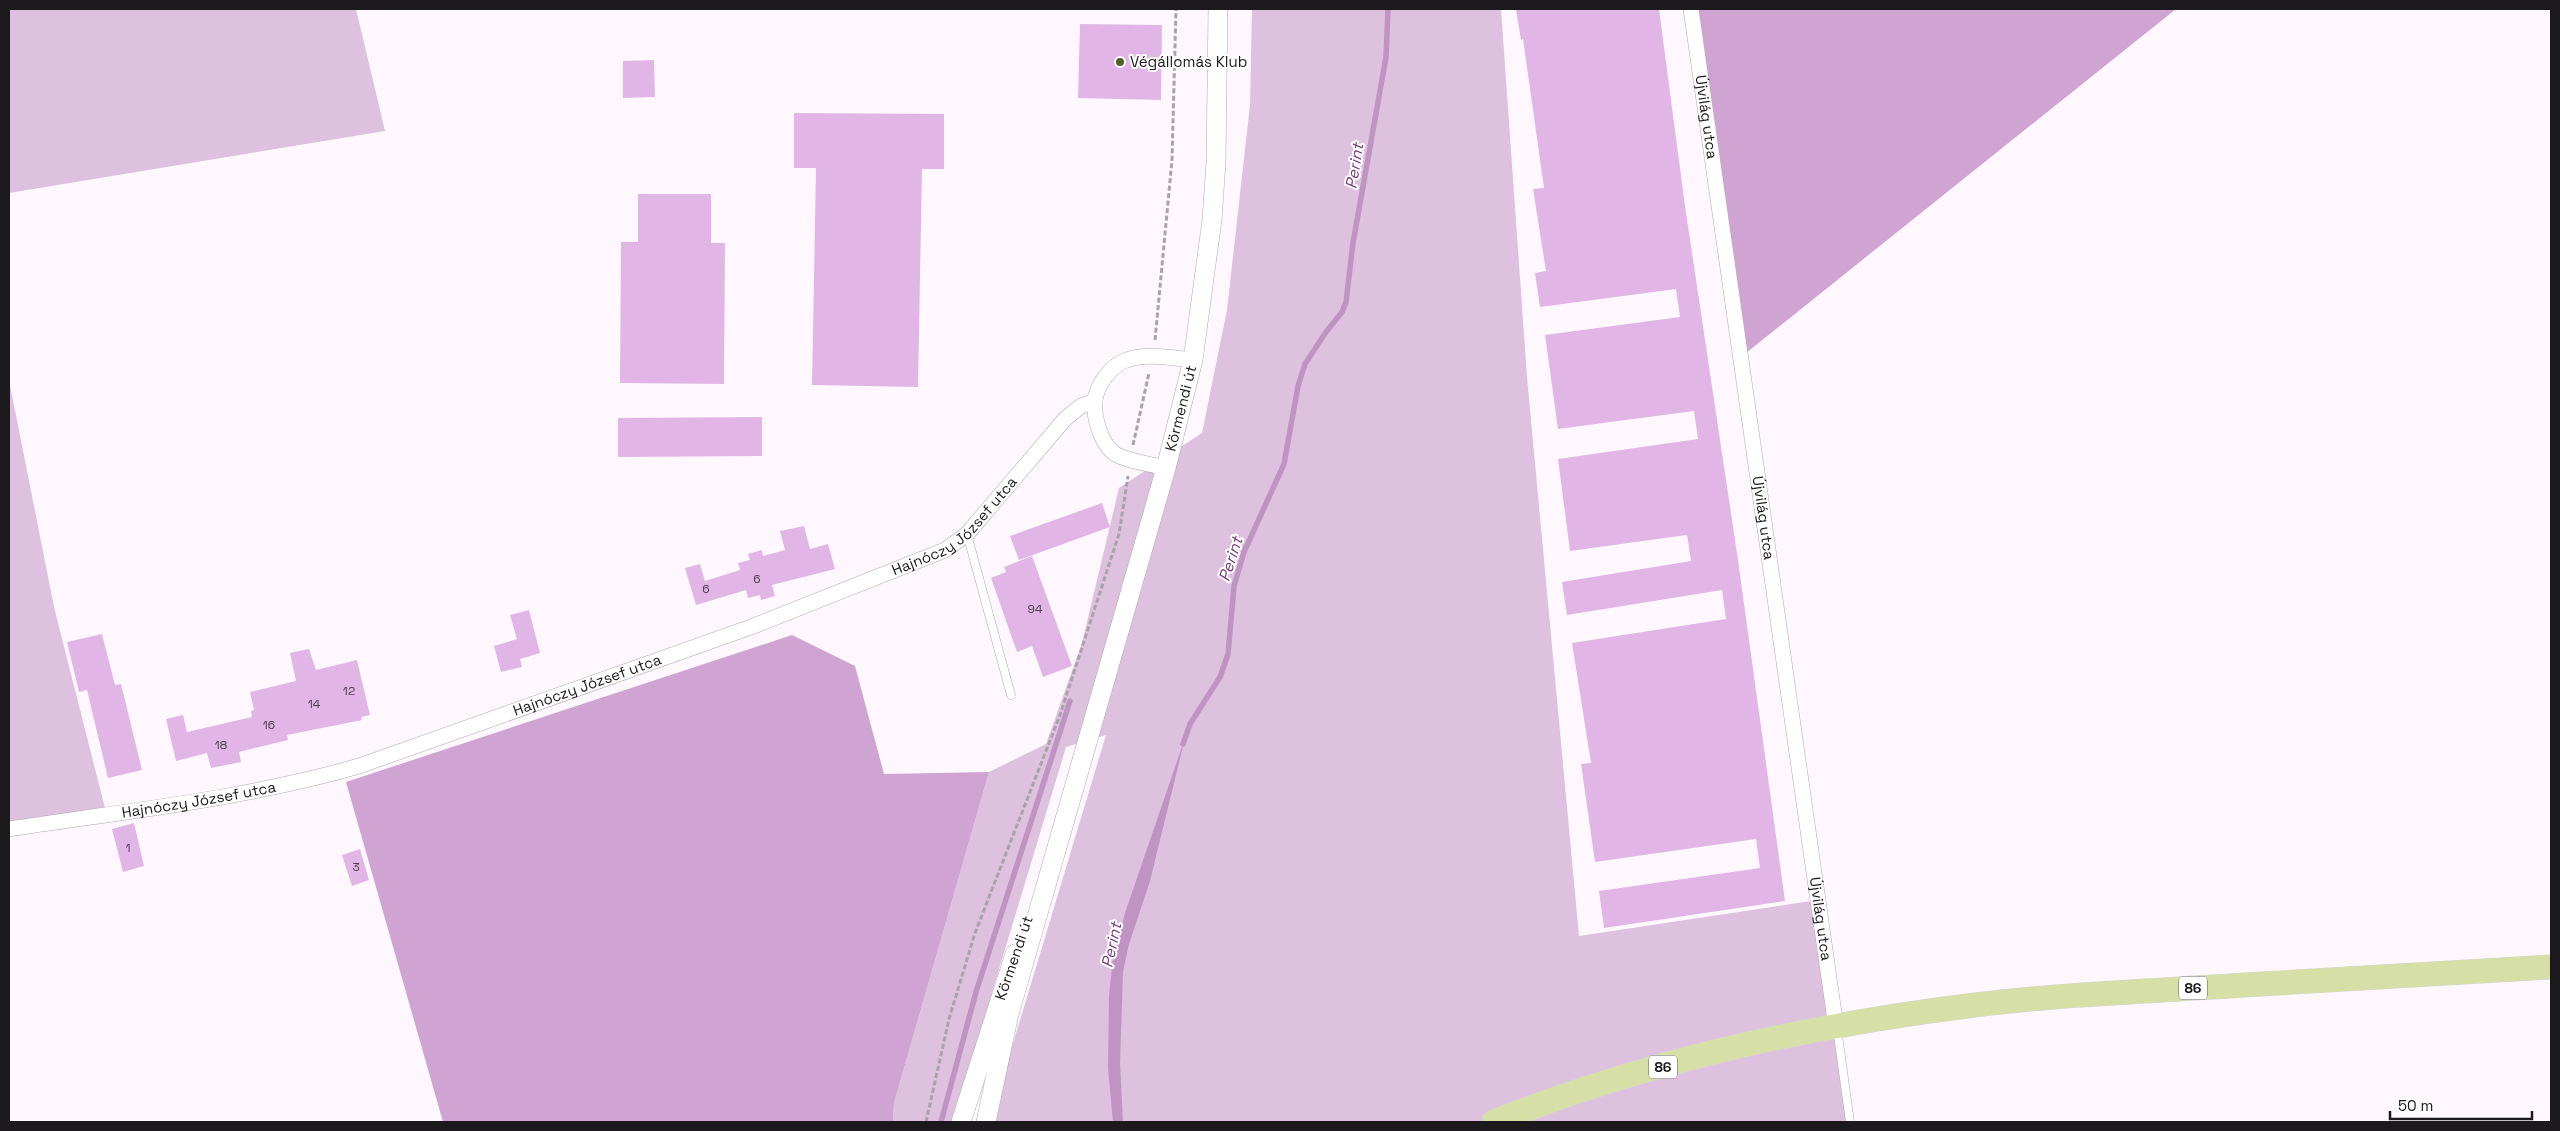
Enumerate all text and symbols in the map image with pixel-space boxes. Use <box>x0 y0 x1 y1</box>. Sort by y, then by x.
place label: Végállomás Klub <box>1130 52 1247 71</box>
marker: Végállomás Klub <box>1114 56 1126 68</box>
street label: Újvilág utca <box>1691 74 1722 160</box>
water label: Perint <box>1341 140 1369 190</box>
street label: Körmendi út <box>1161 363 1200 453</box>
street label: Hajnóczy József utca <box>889 472 1021 579</box>
street label: Újvilág utca <box>1749 475 1779 561</box>
water label: Perint <box>1213 533 1248 584</box>
house number: 6 <box>753 571 761 587</box>
house number: 6 <box>702 581 710 597</box>
house number: 94 <box>1028 601 1043 617</box>
street label: Hajnóczy József utca <box>510 649 664 720</box>
house number: 12 <box>343 683 355 699</box>
house number: 14 <box>308 696 321 712</box>
house number: 16 <box>263 717 275 733</box>
house number: 18 <box>215 737 227 753</box>
street label: Hajnóczy József utca <box>120 777 278 822</box>
house number: 1 <box>125 840 131 856</box>
house number: 3 <box>352 859 360 875</box>
street label: Újvilág utca <box>1806 876 1837 962</box>
street label: Körmendi út <box>990 913 1037 1003</box>
water label: Perint <box>1096 919 1127 970</box>
road number: 86 <box>2179 976 2207 1000</box>
road number: 86 <box>1649 1056 1677 1078</box>
scale bar <box>2390 1088 2532 1120</box>
text: 50 m <box>2398 1096 2433 1115</box>

